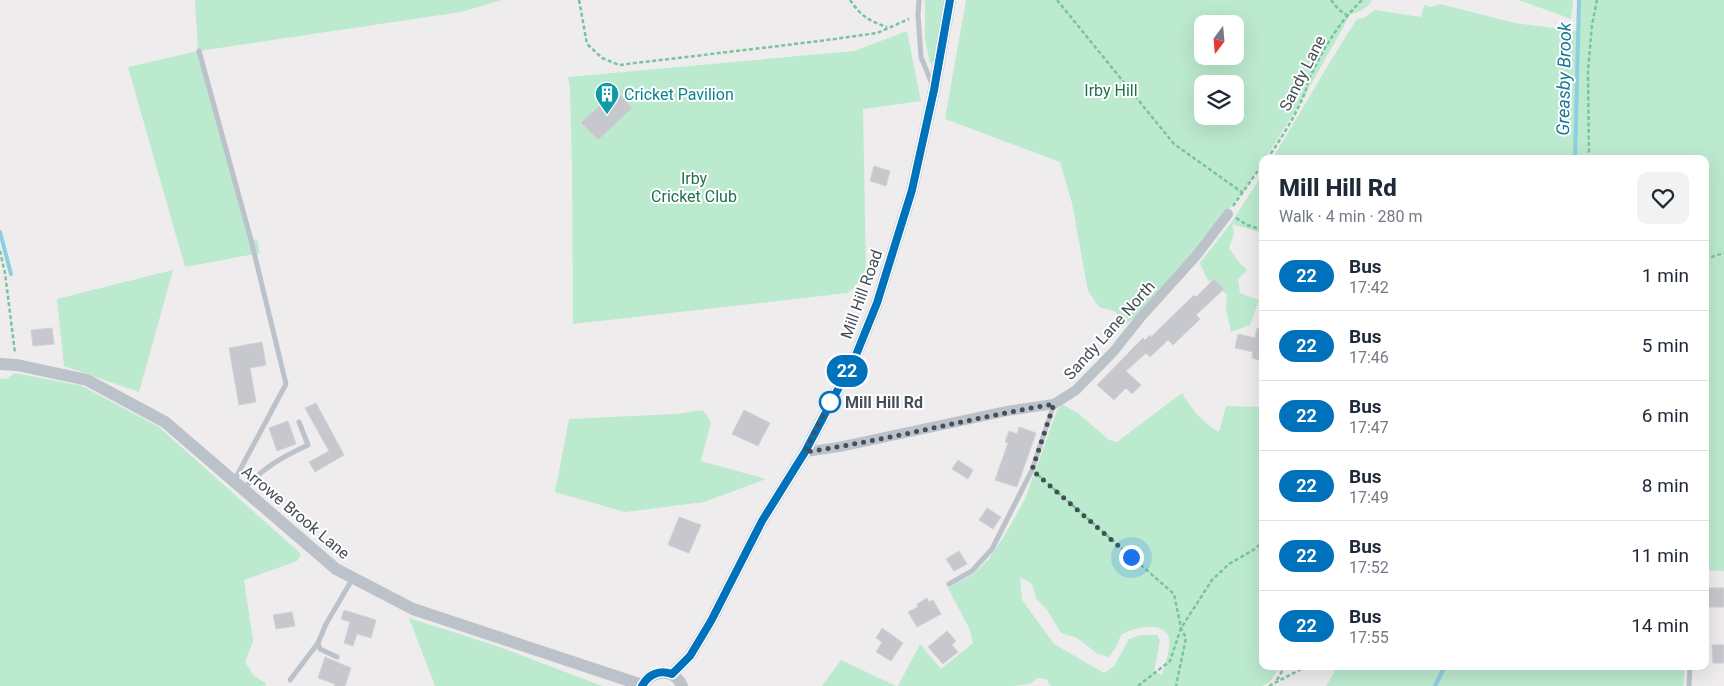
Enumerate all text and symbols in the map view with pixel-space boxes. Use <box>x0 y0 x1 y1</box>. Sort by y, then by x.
north arrow <box>1194 15 1244 65</box>
map controls <box>1194 15 1244 125</box>
water label: Greasby Brook <box>1552 21 1575 136</box>
street label: Sandy Lane <box>1275 32 1330 114</box>
button: layers <box>1194 75 1244 125</box>
building icon: Cricket Pavilion <box>594 81 620 115</box>
park label: Irby Hill <box>1084 81 1138 100</box>
place label: Cricket Pavilion <box>624 85 734 104</box>
park label: Irby Cricket Club <box>651 169 737 206</box>
button: heart <box>1637 172 1689 224</box>
text: Mill Hill Rd <box>1279 174 1397 202</box>
text: Walk · 4 min · 280 m <box>1279 207 1423 226</box>
street label: Mill Hill Road <box>837 247 886 341</box>
text: Bus <box>1349 255 1382 278</box>
text: 1 min <box>1642 264 1689 287</box>
text: 22 <box>1296 265 1317 286</box>
street label: Sandy Lane North <box>1060 277 1159 384</box>
text: 17:42 <box>1349 278 1389 297</box>
text: Bus <box>1349 325 1382 348</box>
text: 5 min <box>1642 334 1689 357</box>
text: 22 <box>1296 335 1317 356</box>
text: 17:46 <box>1349 348 1389 367</box>
line badge: 22 <box>824 355 870 387</box>
text: 22 <box>837 360 857 381</box>
marker: Mill Hill Rd <box>819 391 841 413</box>
place label: Mill Hill Rd <box>845 393 923 412</box>
text: Bus <box>1349 395 1382 418</box>
text: 6 min <box>1642 404 1689 427</box>
text: 22 <box>1296 405 1317 426</box>
text: 17:47 <box>1349 418 1389 437</box>
street label: Arrowe Brook Lane <box>238 462 353 563</box>
text: Bus <box>1349 465 1382 488</box>
text: 8 min <box>1642 474 1689 497</box>
text: 22 <box>1296 475 1317 496</box>
text: 17:49 <box>1349 488 1389 507</box>
text: Bus <box>1349 535 1382 558</box>
text: 11 min <box>1631 544 1689 567</box>
your location <box>1119 545 1144 570</box>
text: 22 <box>1296 545 1317 566</box>
text: 17:52 <box>1349 558 1389 577</box>
text: Bus <box>1349 605 1382 628</box>
text: 14 min <box>1631 614 1689 637</box>
text: 22 <box>1296 615 1317 636</box>
text: 17:55 <box>1349 628 1389 647</box>

